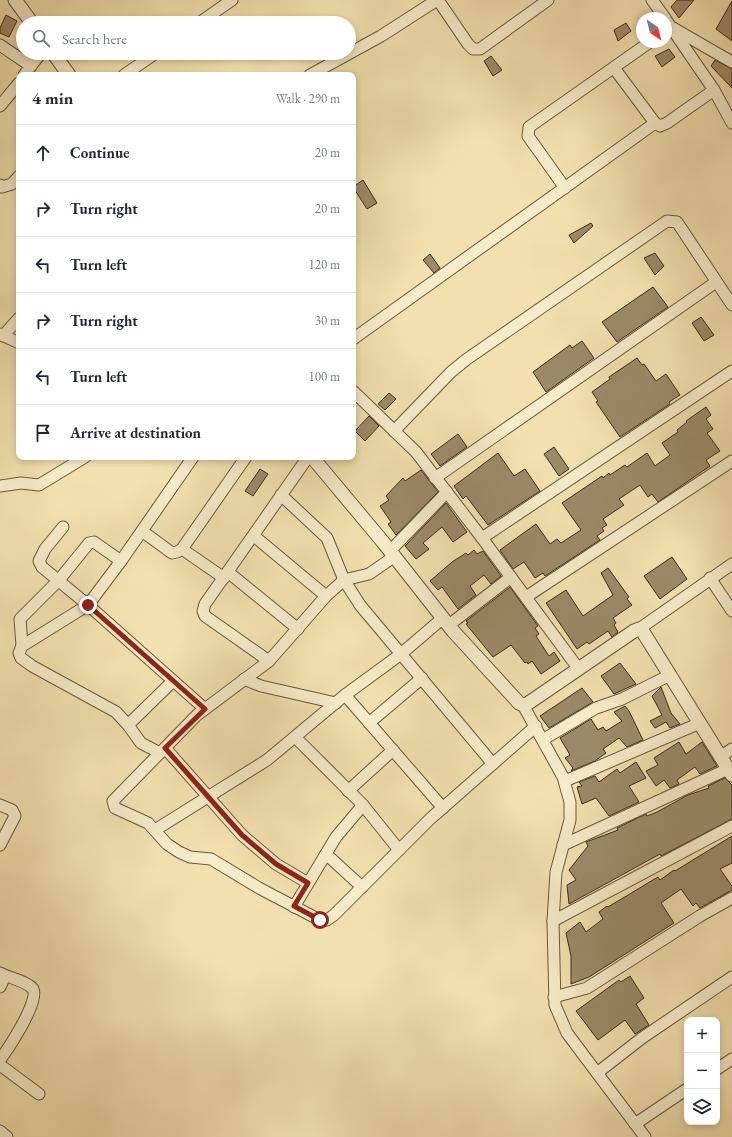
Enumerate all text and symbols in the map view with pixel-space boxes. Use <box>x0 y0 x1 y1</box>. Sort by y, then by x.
north arrow <box>636 12 672 48</box>
search box <box>16 16 356 60</box>
icon: search <box>30 27 52 49</box>
text: Search here <box>62 29 127 48</box>
text: 4 min <box>32 87 73 109</box>
text: Walk · 290 m <box>276 90 340 107</box>
icon: ahead <box>32 142 54 164</box>
text: Continue <box>70 143 130 162</box>
text: 20 m <box>315 144 340 161</box>
icon: right <box>32 198 54 220</box>
text: Turn right <box>70 199 138 218</box>
text: 20 m <box>315 200 340 217</box>
icon: left <box>32 254 54 276</box>
text: Turn left <box>70 255 127 274</box>
text: 120 m <box>309 256 340 273</box>
icon: right <box>32 310 54 332</box>
text: Turn right <box>70 311 138 330</box>
text: 30 m <box>315 312 340 329</box>
icon: left <box>32 366 54 388</box>
text: Turn left <box>70 367 127 386</box>
text: 100 m <box>309 368 340 385</box>
icon: arrive <box>32 422 54 444</box>
text: Arrive at destination <box>70 423 201 442</box>
route end <box>79 596 97 614</box>
route start <box>311 911 329 929</box>
map controls <box>684 1017 720 1125</box>
button: + <box>684 1017 720 1053</box>
button: − <box>684 1053 720 1089</box>
button: layers <box>684 1089 720 1125</box>

